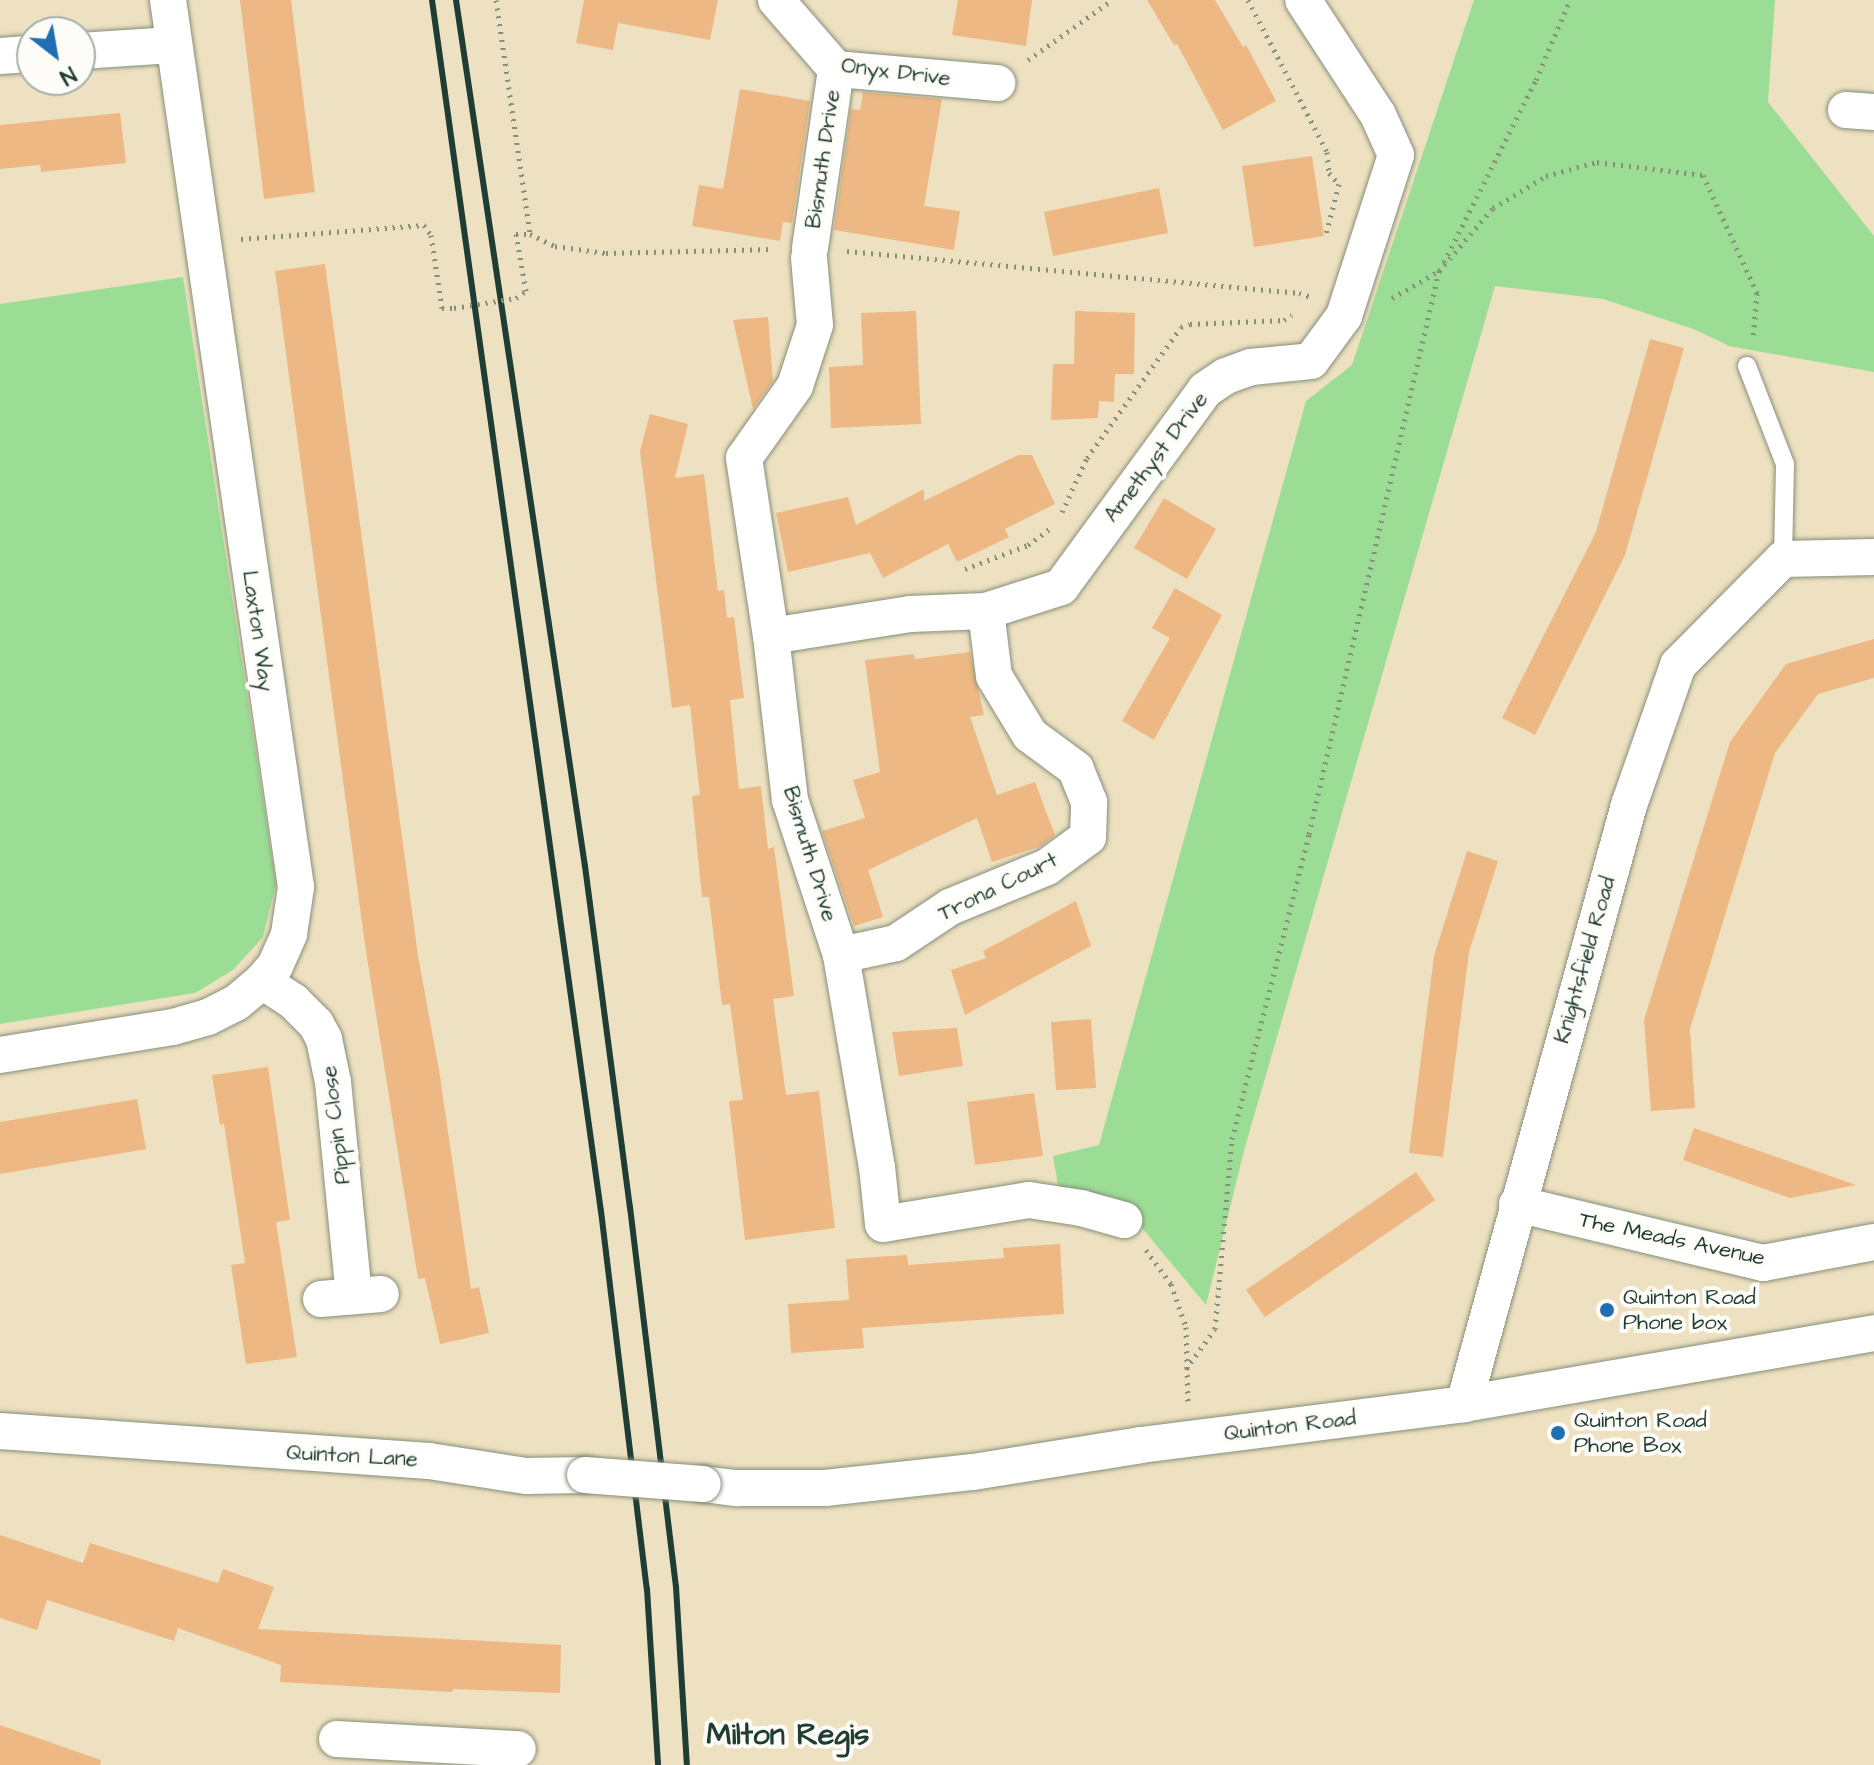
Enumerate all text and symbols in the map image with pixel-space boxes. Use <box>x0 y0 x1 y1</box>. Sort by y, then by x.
north arrow <box>16 16 96 96</box>
street label: Onyx Drive <box>840 52 952 92</box>
text: N <box>54 58 81 92</box>
street label: Bismuth Drive <box>800 88 846 230</box>
street label: Amethyst Drive <box>1098 386 1214 528</box>
street label: Laxton Way <box>236 569 280 693</box>
street label: Bismuth Drive <box>777 783 843 925</box>
street label: Trona Court <box>934 847 1062 927</box>
street label: Knightsfield Road <box>1549 874 1621 1046</box>
street label: Pippin Close <box>316 1064 356 1186</box>
street label: The Meads Avenue <box>1577 1206 1767 1272</box>
place label: Quinton Road Phone box <box>1623 1284 1756 1336</box>
marker: Quinton Road Phone box <box>1598 1301 1616 1319</box>
street label: Quinton Road <box>1222 1405 1358 1447</box>
place label: Quinton Road Phone Box <box>1574 1407 1707 1458</box>
marker: Quinton Road Phone Box <box>1549 1424 1567 1442</box>
street label: Quinton Lane <box>286 1439 418 1473</box>
district label: Milton Regis <box>707 1717 869 1753</box>

